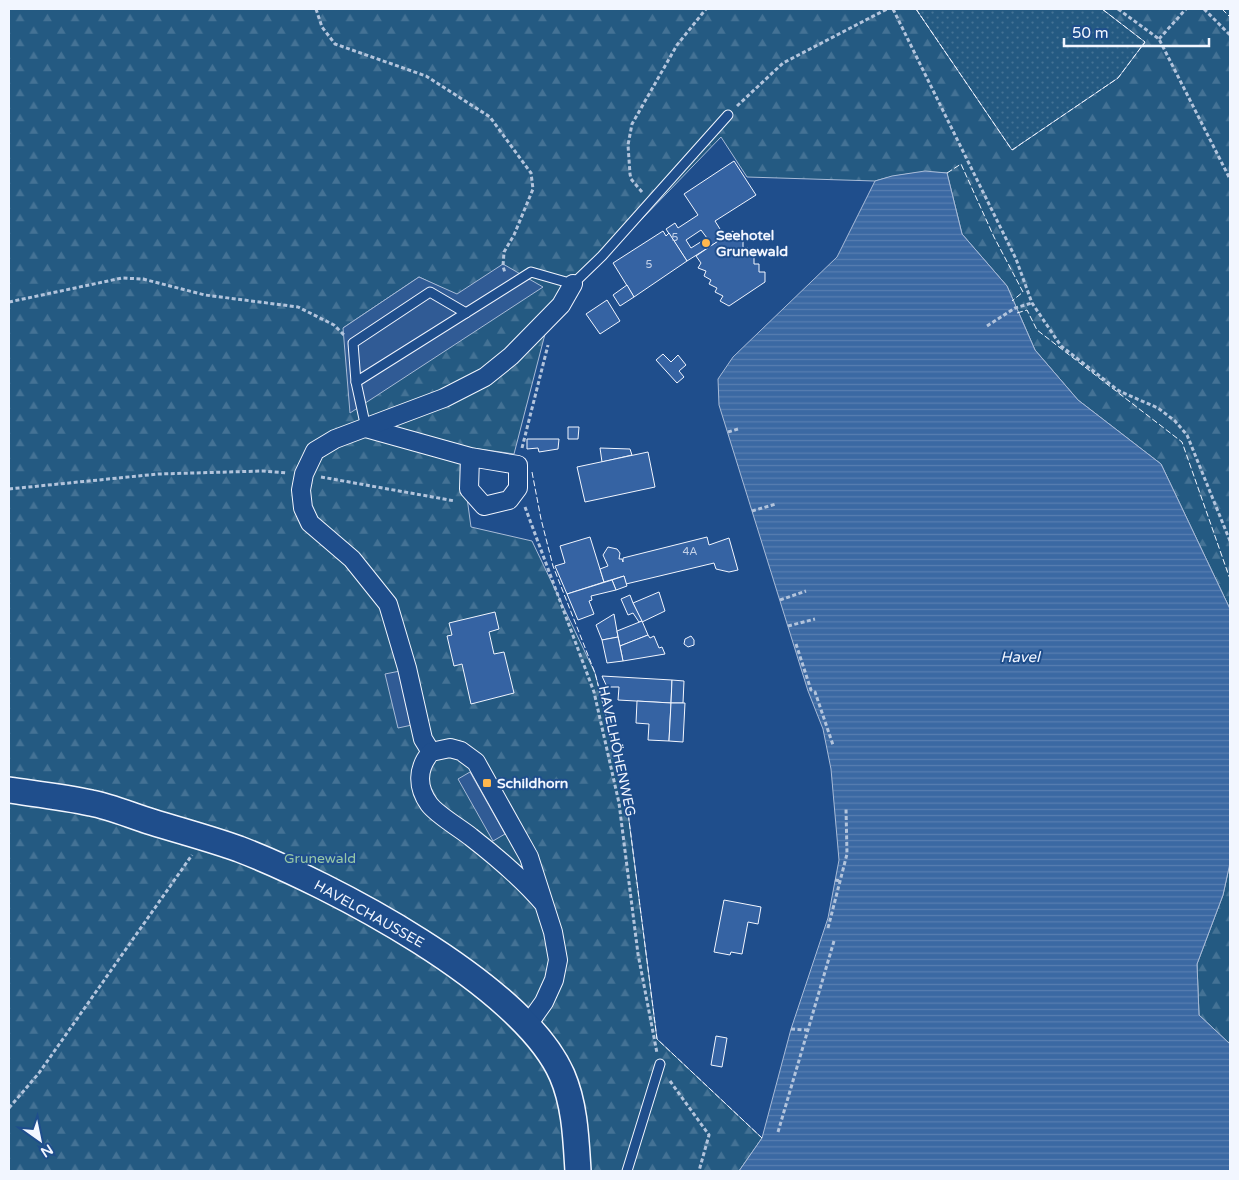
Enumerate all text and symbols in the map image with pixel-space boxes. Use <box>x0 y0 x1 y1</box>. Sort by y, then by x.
scale bar <box>1064 15 1209 47</box>
text: 50 m <box>1072 24 1109 42</box>
place label: Seehotel Grunewald <box>716 227 788 260</box>
house number: 5 <box>672 231 679 244</box>
marker: Seehotel Grunewald <box>700 237 712 249</box>
house number: 5 <box>646 258 653 271</box>
house number: 4A <box>682 545 698 558</box>
water label: Havel <box>1000 648 1042 666</box>
street label: HAVELHÖHENWEG <box>595 684 639 818</box>
place label: Schildhorn <box>497 775 568 792</box>
marker: Schildhorn <box>481 777 493 789</box>
park label: Grunewald <box>284 850 356 867</box>
street label: HAVELCHAUSSEE <box>311 877 427 951</box>
north arrow <box>15 1115 65 1165</box>
text: N <box>37 1140 56 1161</box>

